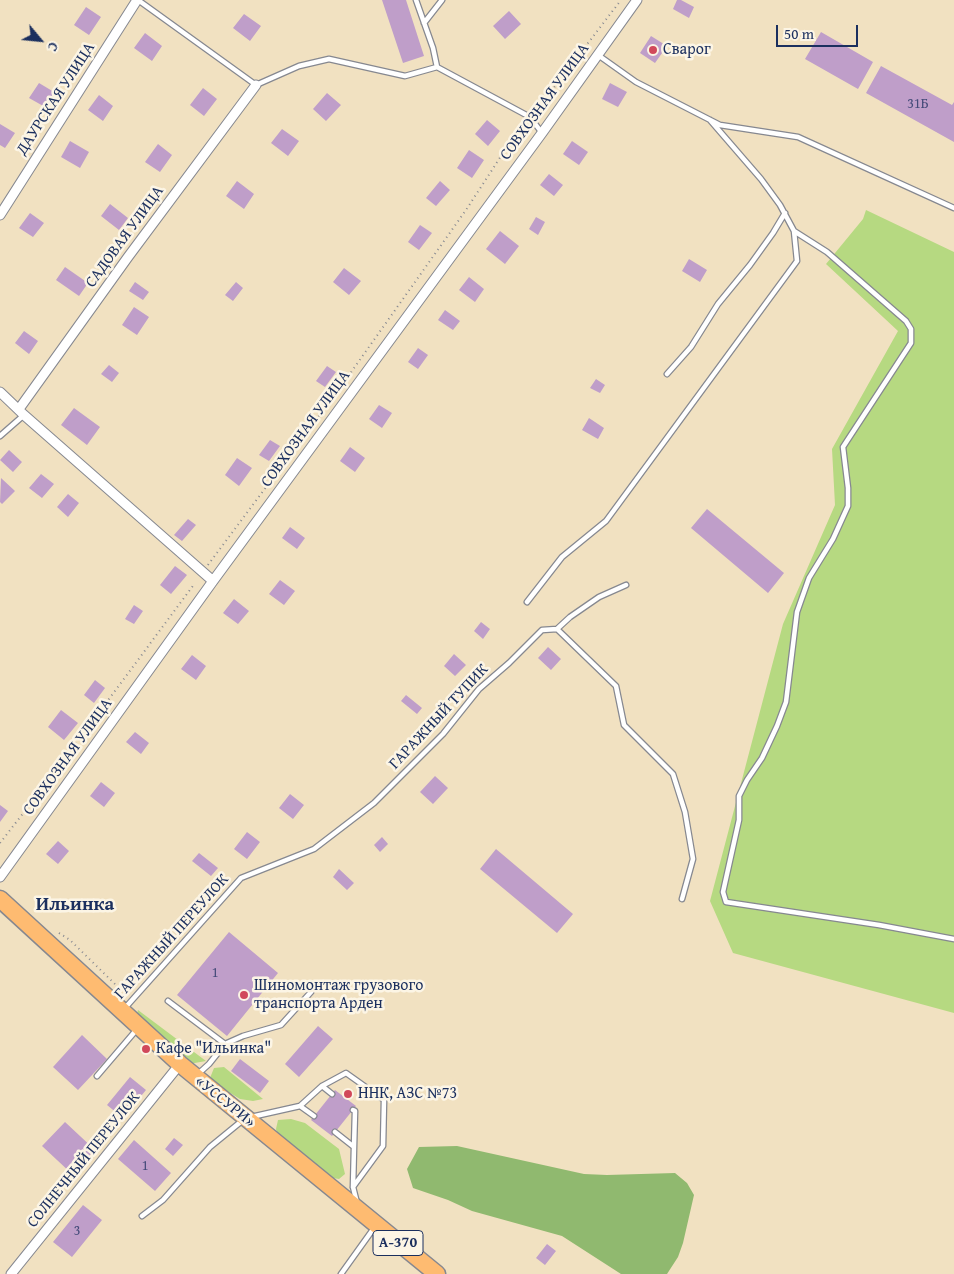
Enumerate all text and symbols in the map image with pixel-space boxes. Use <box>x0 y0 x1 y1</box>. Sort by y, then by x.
north arrow <box>15 15 65 65</box>
scale bar <box>779 15 862 47</box>
text: 50 m <box>784 23 814 44</box>
street label: ДАУРСКАЯ УЛИЦА <box>13 39 99 159</box>
street label: СОВХОЗНАЯ УЛИЦА <box>496 40 594 164</box>
place label: Сварог <box>663 40 711 60</box>
marker: Сварог <box>647 44 659 56</box>
house number: 31Б <box>907 96 929 112</box>
street label: САДОВАЯ УЛИЦА <box>82 183 168 291</box>
street label: СОВХОЗНАЯ УЛИЦА <box>257 367 355 491</box>
street label: ГАРАЖНЫЙ ТУПИК <box>385 660 493 774</box>
street label: СОВХОЗНАЯ УЛИЦА <box>19 695 117 819</box>
street label: ГАРАЖНЫЙ ПЕРЕУЛОК <box>111 870 233 1004</box>
district label: Ильинка <box>36 894 114 916</box>
house number: 1 <box>212 965 218 981</box>
place label: Шиномонтаж грузового транспорта Арден <box>254 976 423 1014</box>
marker: Шиномонтаж грузового транспорта Арден <box>238 989 250 1001</box>
place label: Кафе "Ильинка" <box>156 1039 271 1059</box>
marker: Кафе "Ильинка" <box>140 1043 152 1055</box>
street label: «УССУРИ» <box>191 1072 259 1132</box>
place label: ННК, АЗС №73 <box>358 1084 457 1104</box>
street label: СОЛНЕЧНЫЙ ПЕРЕУЛОК <box>23 1088 145 1232</box>
marker: ННК, АЗС №73 <box>342 1088 354 1100</box>
house number: 1 <box>142 1158 148 1174</box>
house number: 3 <box>74 1223 80 1239</box>
road number: А-370 <box>373 1230 423 1256</box>

